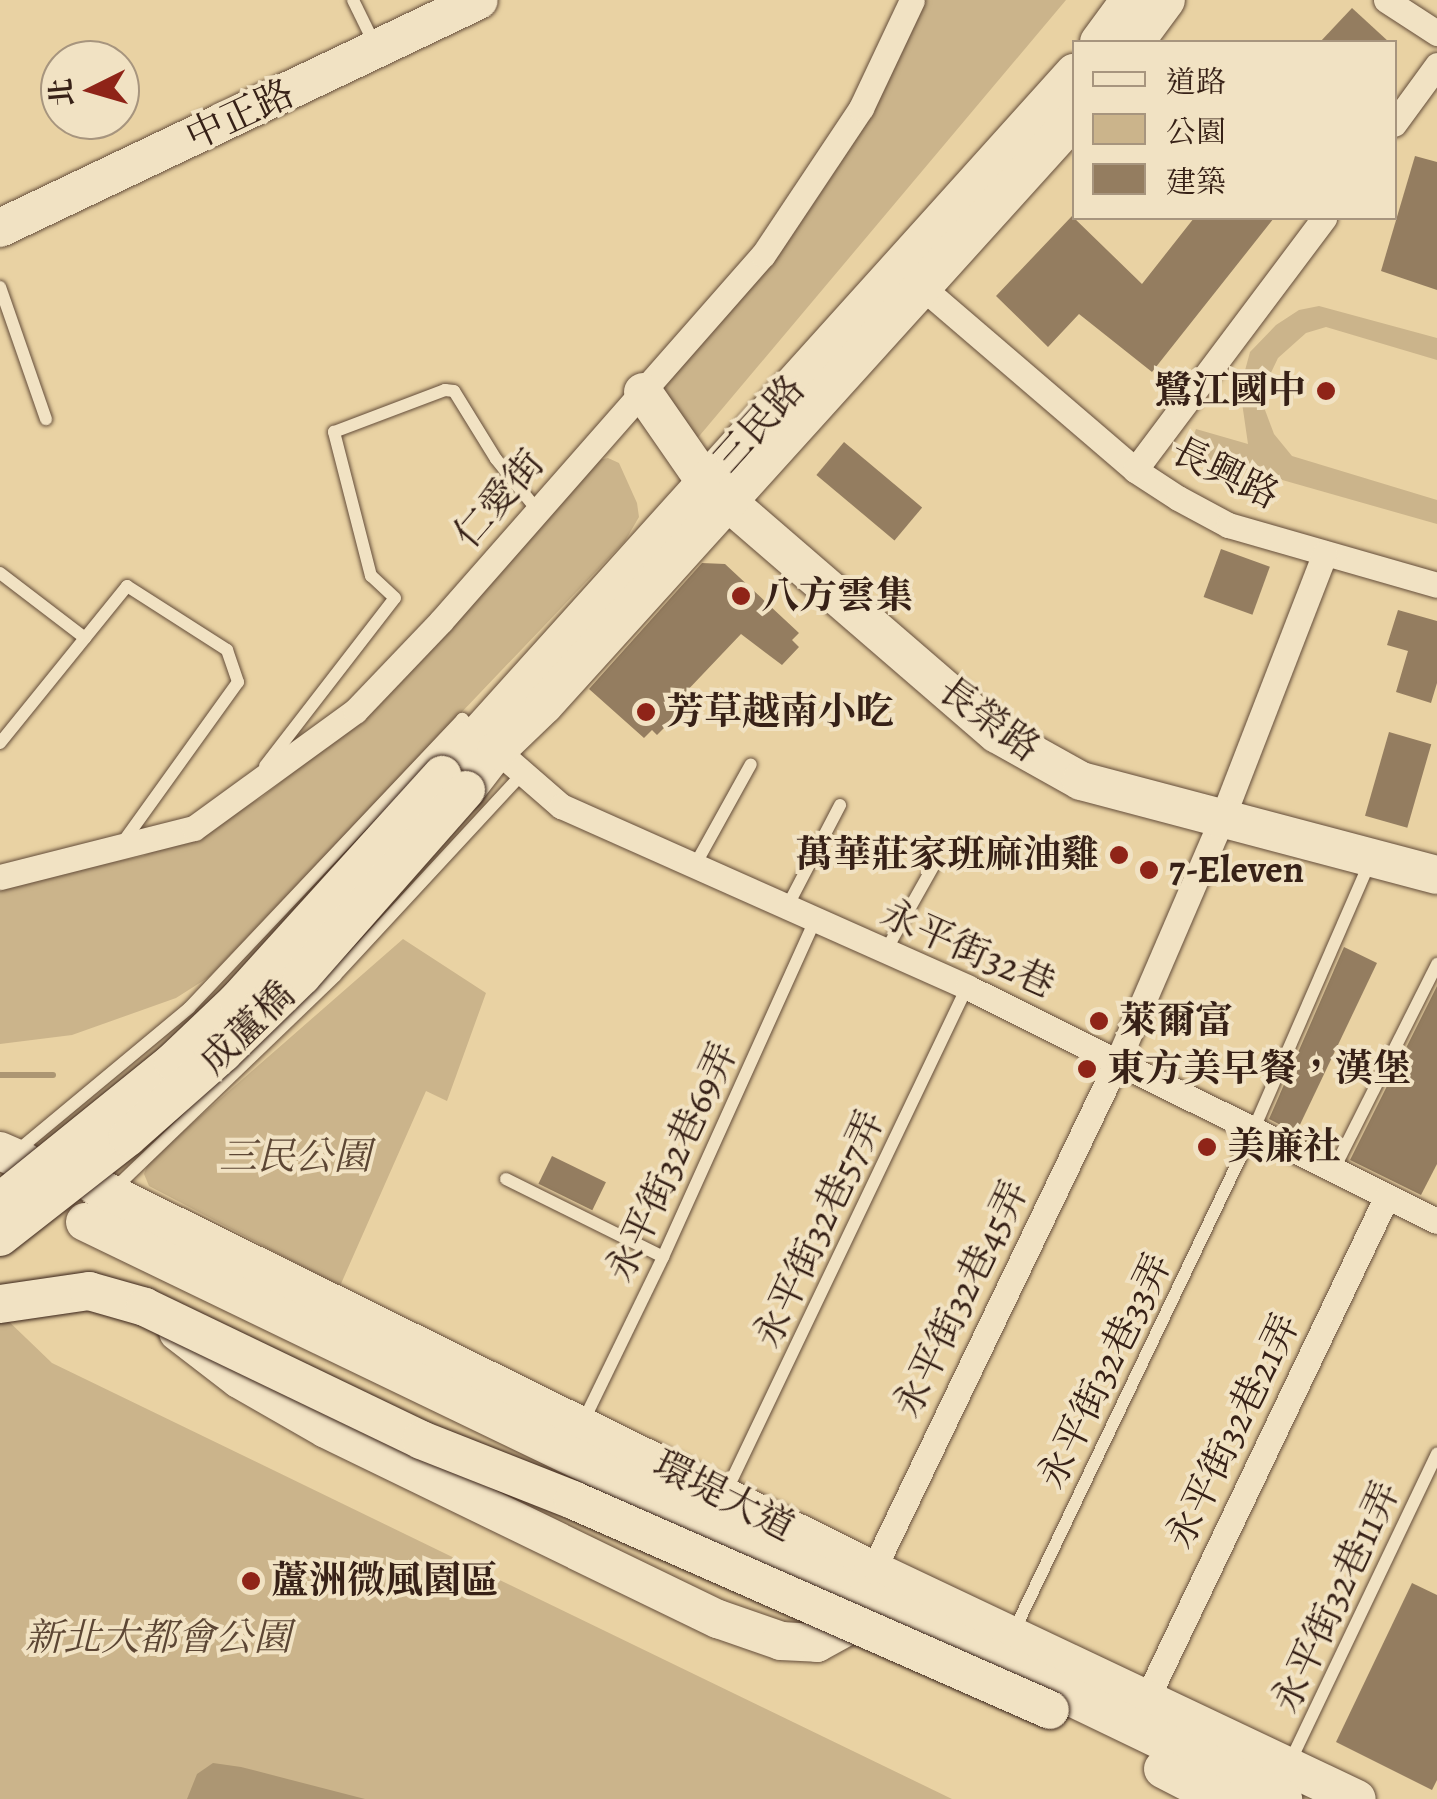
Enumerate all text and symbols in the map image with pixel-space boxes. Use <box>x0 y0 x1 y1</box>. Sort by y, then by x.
north arrow <box>40 40 140 140</box>
legend <box>1072 40 1397 220</box>
text: 道路 <box>1166 62 1226 102</box>
street label: 中正路 <box>179 70 301 160</box>
text: 北 <box>42 77 82 108</box>
text: 公園 <box>1166 112 1226 152</box>
text: 建築 <box>1166 162 1226 202</box>
street label: 三民路 <box>704 366 814 482</box>
place label: 鷺江國中 <box>1154 368 1306 414</box>
marker: 鷺江國中 <box>1315 380 1337 402</box>
street label: 長興路 <box>1164 428 1286 518</box>
street label: 仁愛街 <box>444 441 554 557</box>
place label: 八方雲集 <box>761 573 913 619</box>
marker: 八方雲集 <box>730 585 752 607</box>
street label: 長榮路 <box>929 667 1049 771</box>
place label: 芳草越南小吃 <box>666 689 894 735</box>
marker: 芳草越南小吃 <box>635 701 657 723</box>
place label: 萬華莊家班麻油雞 <box>795 832 1099 878</box>
marker: 萬華莊家班麻油雞 <box>1108 844 1130 866</box>
place label: 7-Eleven <box>1169 847 1304 893</box>
marker: 7-Eleven <box>1138 859 1160 881</box>
street label: 永平街32巷 <box>874 890 1062 1008</box>
street label: 成蘆橋 <box>190 972 304 1084</box>
place label: 萊爾富 <box>1119 998 1233 1044</box>
marker: 萊爾富 <box>1088 1010 1110 1032</box>
street label: 永平街32巷69弄 <box>597 1035 747 1289</box>
place label: 東方美早餐，漢堡 <box>1107 1046 1411 1092</box>
marker: 東方美早餐，漢堡 <box>1076 1058 1098 1080</box>
street label: 永平街32巷57弄 <box>744 1103 894 1355</box>
place label: 美廉社 <box>1227 1124 1341 1170</box>
park label: 三民公園 <box>219 1134 371 1180</box>
marker: 美廉社 <box>1196 1136 1218 1158</box>
street label: 永平街32巷45弄 <box>884 1173 1038 1425</box>
street label: 永平街32巷33弄 <box>1029 1246 1181 1496</box>
street label: 永平街32巷21弄 <box>1157 1306 1309 1556</box>
street label: 環堤大道 <box>646 1441 802 1551</box>
street label: 永平街32巷11弄 <box>1263 1474 1409 1720</box>
place label: 蘆洲微風園區 <box>271 1558 499 1604</box>
marker: 蘆洲微風園區 <box>240 1570 262 1592</box>
park label: 新北大都會公園 <box>25 1615 291 1661</box>

